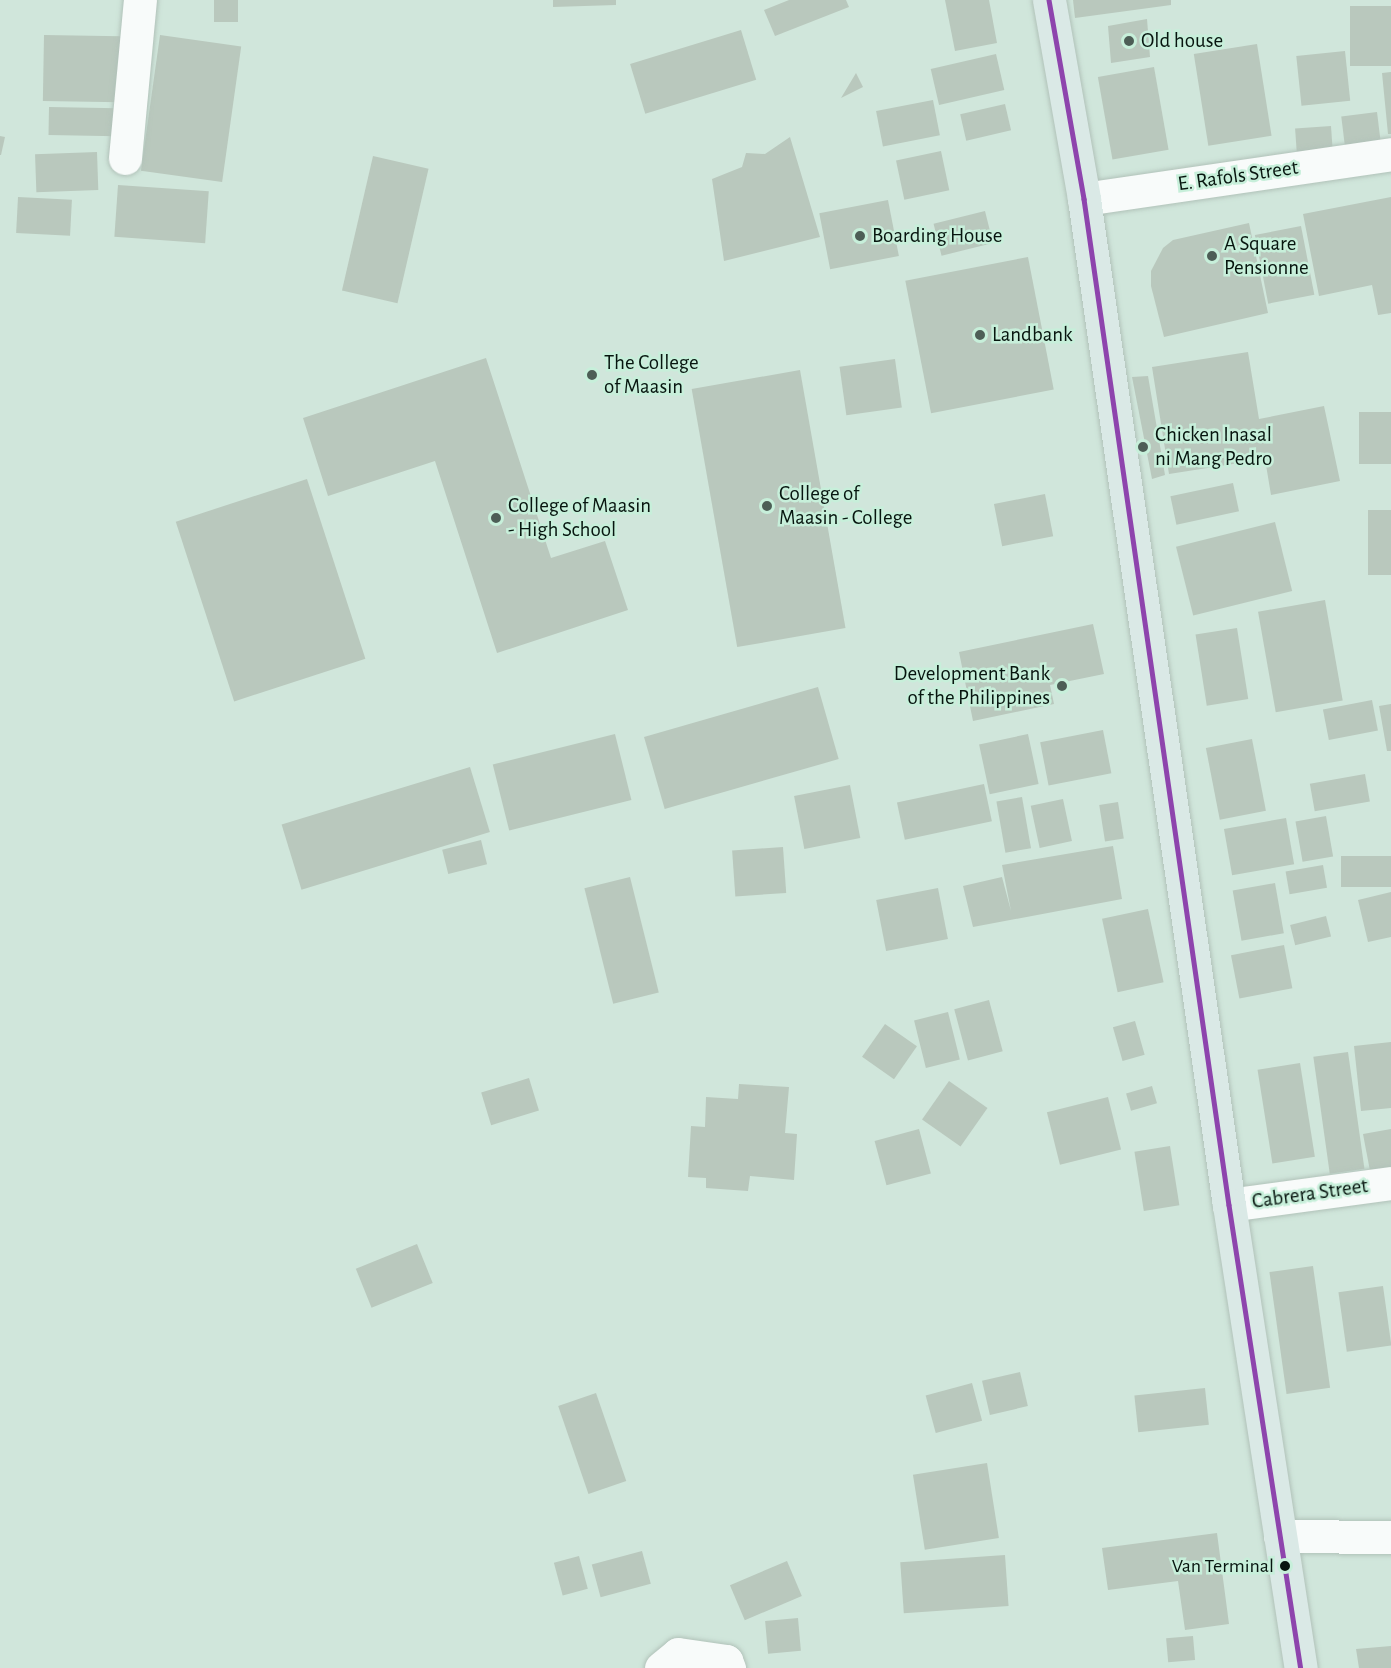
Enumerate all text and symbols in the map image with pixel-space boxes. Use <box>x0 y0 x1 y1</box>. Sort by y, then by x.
place label: Old house <box>1141 28 1223 54</box>
marker: Old house <box>1122 34 1136 48</box>
street label: E. Rafols Street <box>1176 155 1300 197</box>
place label: Boarding House <box>872 223 1003 249</box>
marker: Boarding House <box>853 229 867 243</box>
place label: A Square Pensionne <box>1224 231 1309 281</box>
marker: A Square Pensionne <box>1205 249 1219 263</box>
place label: Landbank <box>992 322 1073 348</box>
marker: Landbank <box>973 328 987 342</box>
place label: The College of Maasin <box>604 350 699 400</box>
marker: The College of Maasin <box>585 368 599 382</box>
place label: Chicken Inasal ni Mang Pedro <box>1155 422 1272 472</box>
marker: Chicken Inasal ni Mang Pedro <box>1136 440 1150 454</box>
place label: College of Maasin - College <box>779 481 912 531</box>
place label: College of Maasin - High School <box>508 493 651 543</box>
marker: College of Maasin - College <box>760 499 774 513</box>
marker: College of Maasin - High School <box>489 511 503 525</box>
place label: Development Bank of the Philippines <box>894 661 1050 711</box>
marker: Development Bank of the Philippines <box>1055 679 1069 693</box>
street label: Cabrera Street <box>1250 1173 1370 1215</box>
place label: Van Terminal <box>1172 1554 1274 1578</box>
marker: Van Terminal <box>1279 1560 1291 1572</box>

